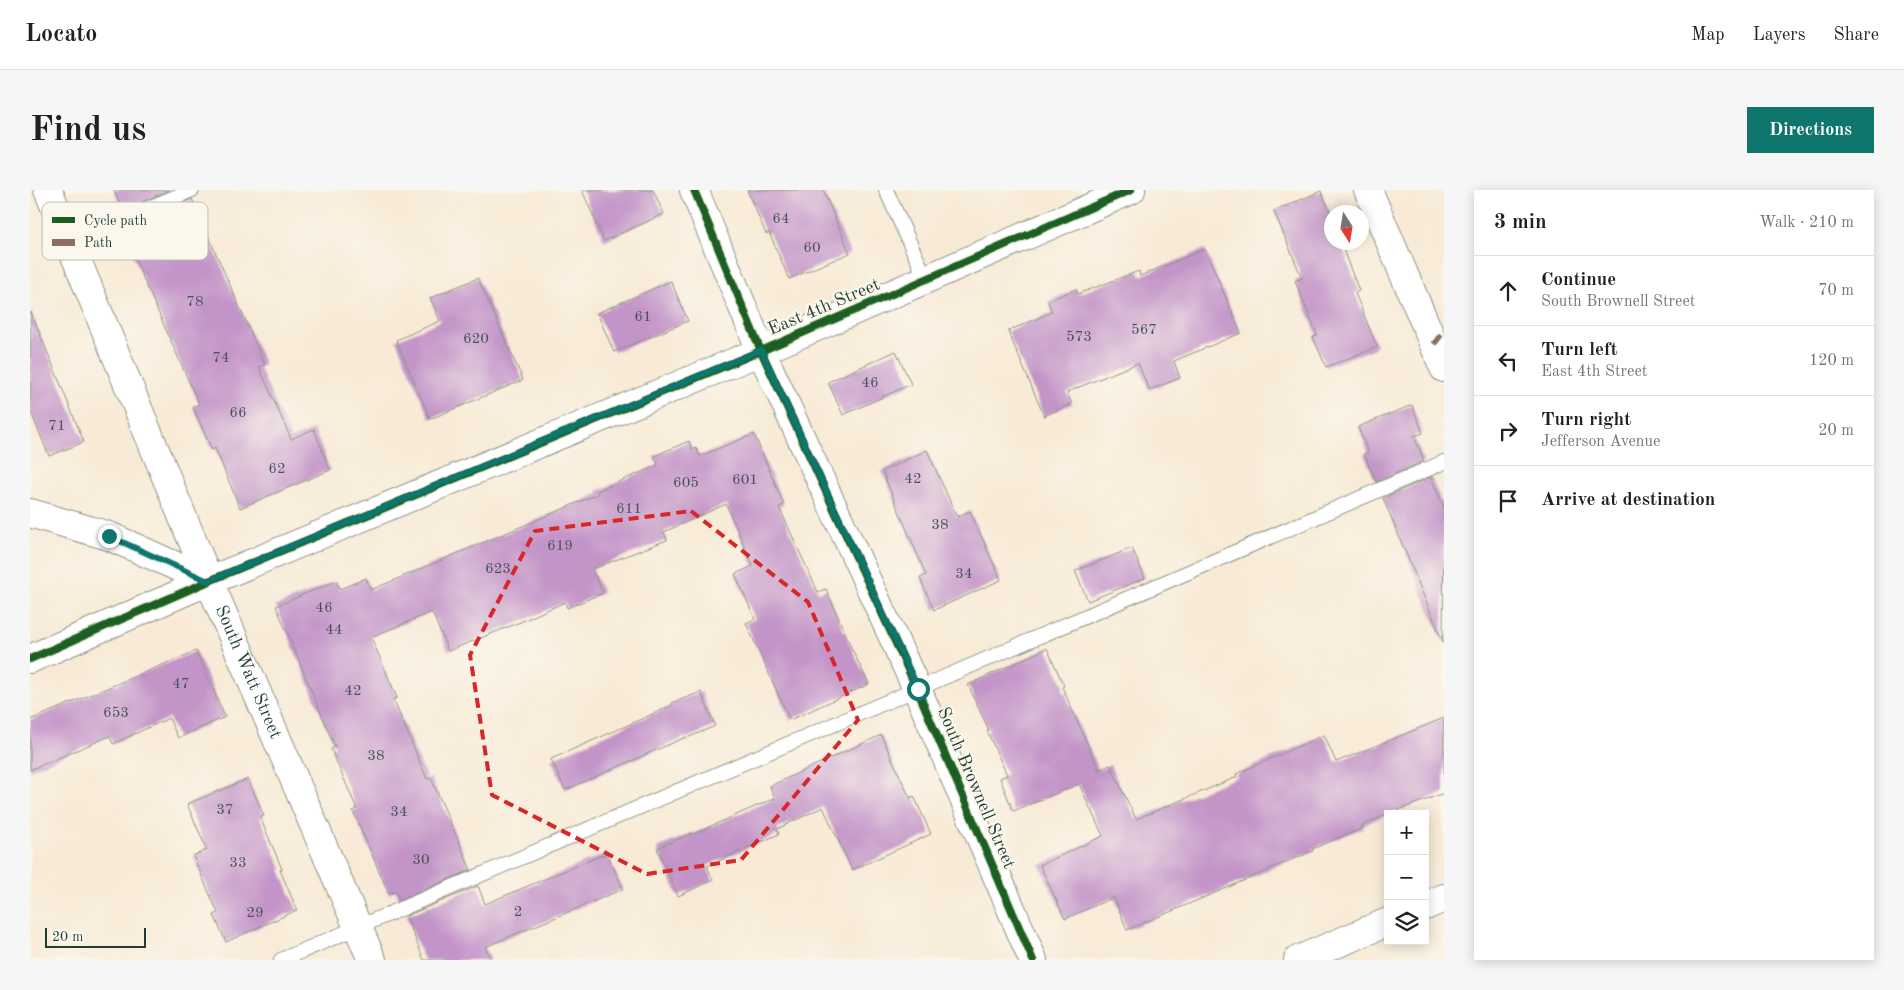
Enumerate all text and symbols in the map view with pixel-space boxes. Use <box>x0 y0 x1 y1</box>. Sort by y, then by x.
text: Locato <box>25 23 97 47</box>
text: Map <box>1691 26 1725 44</box>
text: Layers <box>1753 26 1805 44</box>
text: Share <box>1833 26 1879 44</box>
button: Directions <box>1747 107 1874 153</box>
text: Find us <box>30 113 146 148</box>
legend <box>42 202 208 260</box>
north arrow <box>1324 205 1369 250</box>
house number: 64 <box>772 212 790 227</box>
text: 3 min <box>1494 212 1547 233</box>
text: Cycle path <box>84 214 147 228</box>
text: Walk · 210 m <box>1759 215 1854 231</box>
text: Path <box>84 236 113 250</box>
house number: 60 <box>803 241 821 256</box>
text: Continue <box>1541 271 1616 290</box>
street label: East 4th Street <box>765 275 883 339</box>
icon: ahead <box>1494 277 1522 305</box>
text: 70 m <box>1818 283 1854 299</box>
text: South Brownell Street <box>1541 294 1695 310</box>
house number: 78 <box>186 295 204 310</box>
house number: 61 <box>634 310 652 325</box>
house number: 567 <box>1131 323 1157 338</box>
house number: 573 <box>1066 330 1092 345</box>
house number: 620 <box>463 332 489 347</box>
text: Turn left <box>1541 341 1618 360</box>
icon: left <box>1494 347 1522 375</box>
house number: 74 <box>212 351 230 366</box>
text: 120 m <box>1809 353 1854 369</box>
text: East 4th Street <box>1541 364 1647 380</box>
house number: 46 <box>861 376 879 391</box>
house number: 66 <box>229 406 247 421</box>
text: Turn right <box>1541 411 1631 430</box>
icon: right <box>1494 417 1522 445</box>
house number: 71 <box>48 419 66 434</box>
text: 20 m <box>1818 423 1854 439</box>
text: Jefferson Avenue <box>1541 434 1660 450</box>
house number: 62 <box>268 462 286 477</box>
house number: 42 <box>904 472 922 487</box>
house number: 601 <box>732 473 758 488</box>
house number: 605 <box>673 476 699 491</box>
icon: arrive <box>1494 487 1522 515</box>
text: Arrive at destination <box>1541 491 1715 510</box>
house number: 611 <box>616 502 642 517</box>
house number: 38 <box>931 518 949 533</box>
route end <box>98 525 121 548</box>
house number: 619 <box>547 539 573 554</box>
house number: 623 <box>485 562 511 577</box>
house number: 34 <box>955 567 973 582</box>
house number: 46 <box>315 601 333 616</box>
street label: South Watt Street <box>212 603 285 741</box>
house number: 44 <box>325 623 343 638</box>
house number: 47 <box>172 677 190 692</box>
route start <box>907 678 930 701</box>
house number: 42 <box>344 684 362 699</box>
street label: South Brownell Street <box>934 705 1018 871</box>
house number: 653 <box>103 706 129 721</box>
house number: 38 <box>367 749 385 764</box>
house number: 37 <box>216 803 234 818</box>
house number: 34 <box>390 805 408 820</box>
map controls <box>1384 810 1429 945</box>
button: + <box>1384 810 1429 855</box>
house number: 30 <box>412 853 430 868</box>
button: − <box>1384 855 1429 900</box>
house number: 33 <box>229 856 247 871</box>
button: layers <box>1384 900 1429 945</box>
house number: 2 <box>514 905 522 920</box>
house number: 29 <box>246 906 264 921</box>
scale bar <box>45 925 146 948</box>
text: 20 m <box>52 930 83 944</box>

